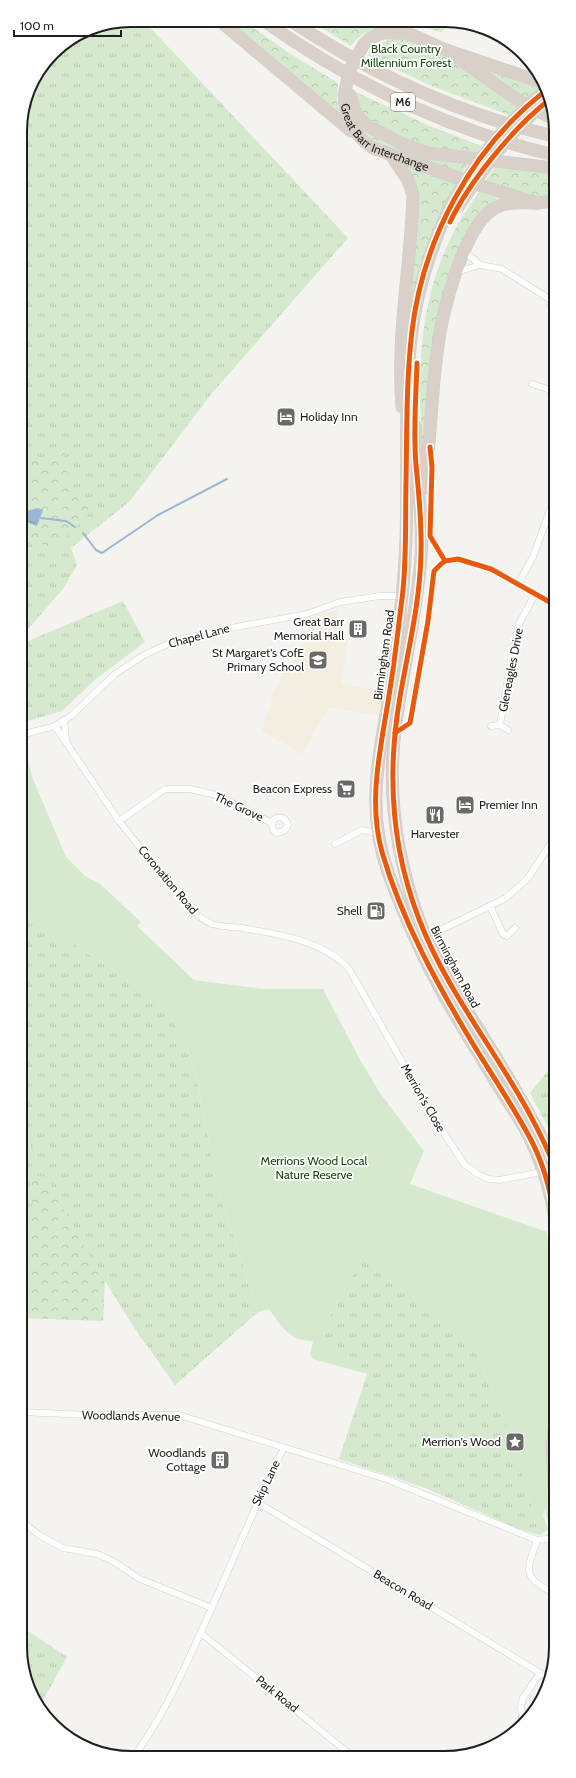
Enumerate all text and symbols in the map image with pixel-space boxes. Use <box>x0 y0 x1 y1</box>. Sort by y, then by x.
scale bar <box>14 12 121 38</box>
text: 100 m <box>20 18 54 33</box>
park label: Black Country Millennium Forest <box>361 41 451 70</box>
road number: M6 <box>391 93 415 111</box>
street label: Great Barr Interchange <box>338 102 431 174</box>
hotel icon: Holiday Inn <box>275 406 297 428</box>
place label: Holiday Inn <box>300 409 358 424</box>
street label: Birmingham Road <box>370 609 397 701</box>
place label: Great Barr Memorial Hall <box>274 614 344 643</box>
building icon: Great Barr Memorial Hall <box>347 618 369 640</box>
street label: Chapel Lane <box>167 620 231 651</box>
street label: Gleneagles Drive <box>495 627 526 713</box>
place label: St Margaret's CofE Primary School <box>212 645 304 674</box>
school or university icon: St Margaret's CofE Primary School <box>307 649 329 671</box>
supermarket icon: Beacon Express <box>335 778 357 800</box>
place label: Beacon Express <box>253 781 332 796</box>
street label: The Grove <box>213 789 266 824</box>
hotel icon: Premier Inn <box>454 794 476 816</box>
place label: Premier Inn <box>479 797 538 812</box>
restaurant icon: Harvester <box>424 804 446 826</box>
place label: Harvester <box>411 826 460 841</box>
street label: Coronation Road <box>135 842 201 917</box>
fuel station icon: Shell <box>365 900 387 922</box>
place label: Shell <box>337 903 362 918</box>
street label: Birmingham Road <box>428 923 483 1010</box>
street label: Merrion's Close <box>398 1061 449 1135</box>
park label: Merrions Wood Local Nature Reserve <box>261 1153 368 1182</box>
street label: Woodlands Avenue <box>82 1407 180 1424</box>
place icon: Merrion's Wood <box>504 1431 526 1453</box>
place label: Merrion's Wood <box>422 1434 501 1449</box>
place label: Woodlands Cottage <box>148 1445 206 1474</box>
building icon: Woodlands Cottage <box>209 1449 231 1471</box>
street label: Skip Lane <box>248 1458 283 1508</box>
street label: Beacon Road <box>371 1566 436 1613</box>
street label: Park Road <box>253 1672 302 1715</box>

